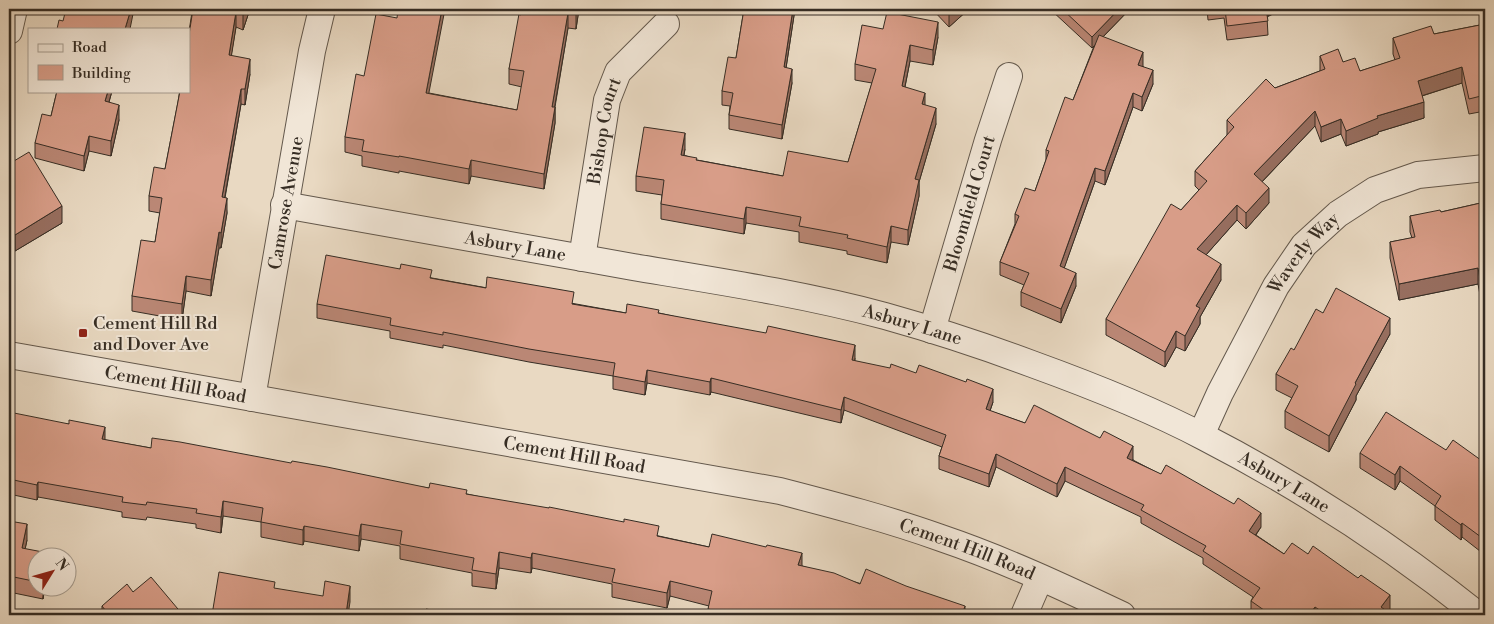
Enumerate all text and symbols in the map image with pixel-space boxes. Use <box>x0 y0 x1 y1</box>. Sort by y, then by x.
legend <box>28 28 190 92</box>
text: Road <box>72 38 107 57</box>
text: Building <box>71 64 131 83</box>
street label: Bishop Court <box>582 73 627 187</box>
street label: Bloomfield Court <box>938 132 1000 275</box>
street label: Camrose Avenue <box>263 134 309 271</box>
street label: Waverly Way <box>1262 207 1344 299</box>
street label: Asbury Lane <box>462 226 568 266</box>
street label: Asbury Lane <box>859 299 965 350</box>
place label: Cement Hill Rd and Dover Ave <box>93 312 218 356</box>
marker: Cement Hill Rd and Dover Ave <box>77 327 89 339</box>
street label: Cement Hill Road <box>103 361 249 408</box>
street label: Cement Hill Road <box>502 431 648 479</box>
street label: Asbury Lane <box>1234 446 1334 518</box>
street label: Cement Hill Road <box>896 513 1040 585</box>
north arrow <box>28 546 78 596</box>
text: N <box>51 555 72 575</box>

